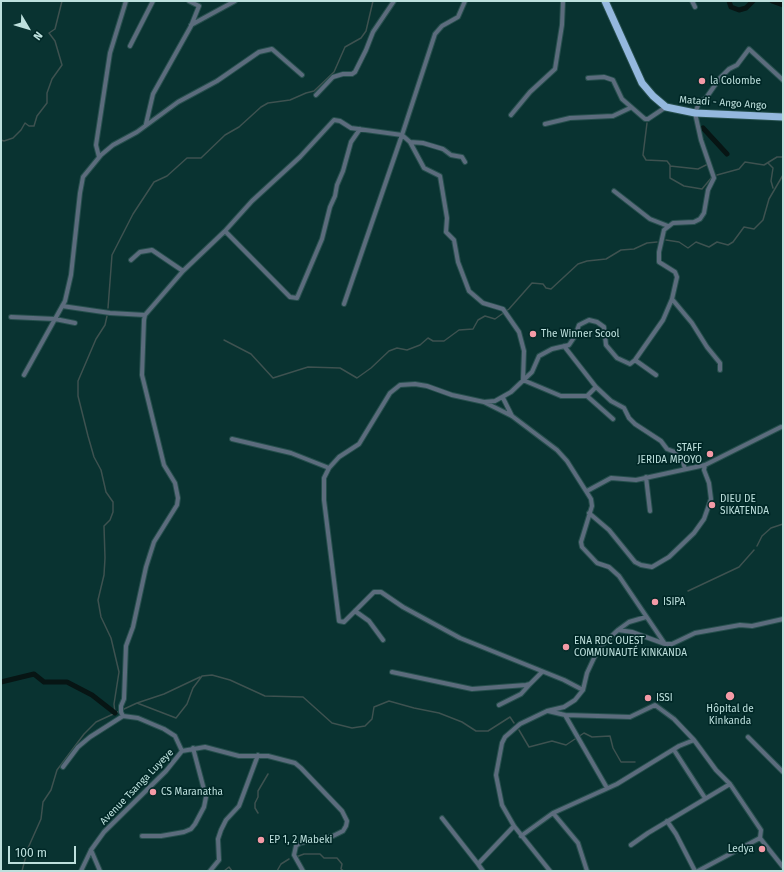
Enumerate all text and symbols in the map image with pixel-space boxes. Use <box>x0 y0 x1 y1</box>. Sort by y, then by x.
north arrow <box>8 8 48 48</box>
text: N <box>30 29 45 43</box>
place label: la Colombe <box>710 75 761 87</box>
marker: la Colombe <box>697 76 707 86</box>
street label: Matadi - Ango Ango <box>679 94 767 112</box>
place label: The Winner Scool <box>541 328 620 340</box>
marker: The Winner Scool <box>528 329 538 339</box>
place label: STAFF JERIDA MPOYO <box>638 442 702 466</box>
marker: STAFF JERIDA MPOYO <box>705 449 715 459</box>
place label: DIEU DE SIKATENDA <box>720 493 769 516</box>
marker: DIEU DE SIKATENDA <box>707 500 717 510</box>
place label: ISIPA <box>663 596 685 608</box>
marker: ISIPA <box>650 597 660 607</box>
place label: ENA RDC OUEST COMMUNAUTÉ KINKANDA <box>574 635 687 658</box>
marker: ENA RDC OUEST COMMUNAUTÉ KINKANDA <box>561 642 571 652</box>
marker: Hôpital de Kinkanda <box>724 690 736 702</box>
place label: ISSI <box>656 692 673 704</box>
marker: ISSI <box>643 693 653 703</box>
place label: Hôpital de Kinkanda <box>706 703 754 726</box>
street label: Avenue Tsanga Luyeye <box>98 747 176 827</box>
place label: CS Maranatha <box>161 786 223 798</box>
marker: CS Maranatha <box>148 787 158 797</box>
place label: EP 1, 2 Mabeki <box>269 834 332 846</box>
marker: EP 1, 2 Mabeki <box>256 835 266 845</box>
scale bar <box>10 838 78 864</box>
place label: Ledya <box>728 843 754 855</box>
marker: Ledya <box>757 844 767 854</box>
text: 100 m <box>15 846 47 860</box>

